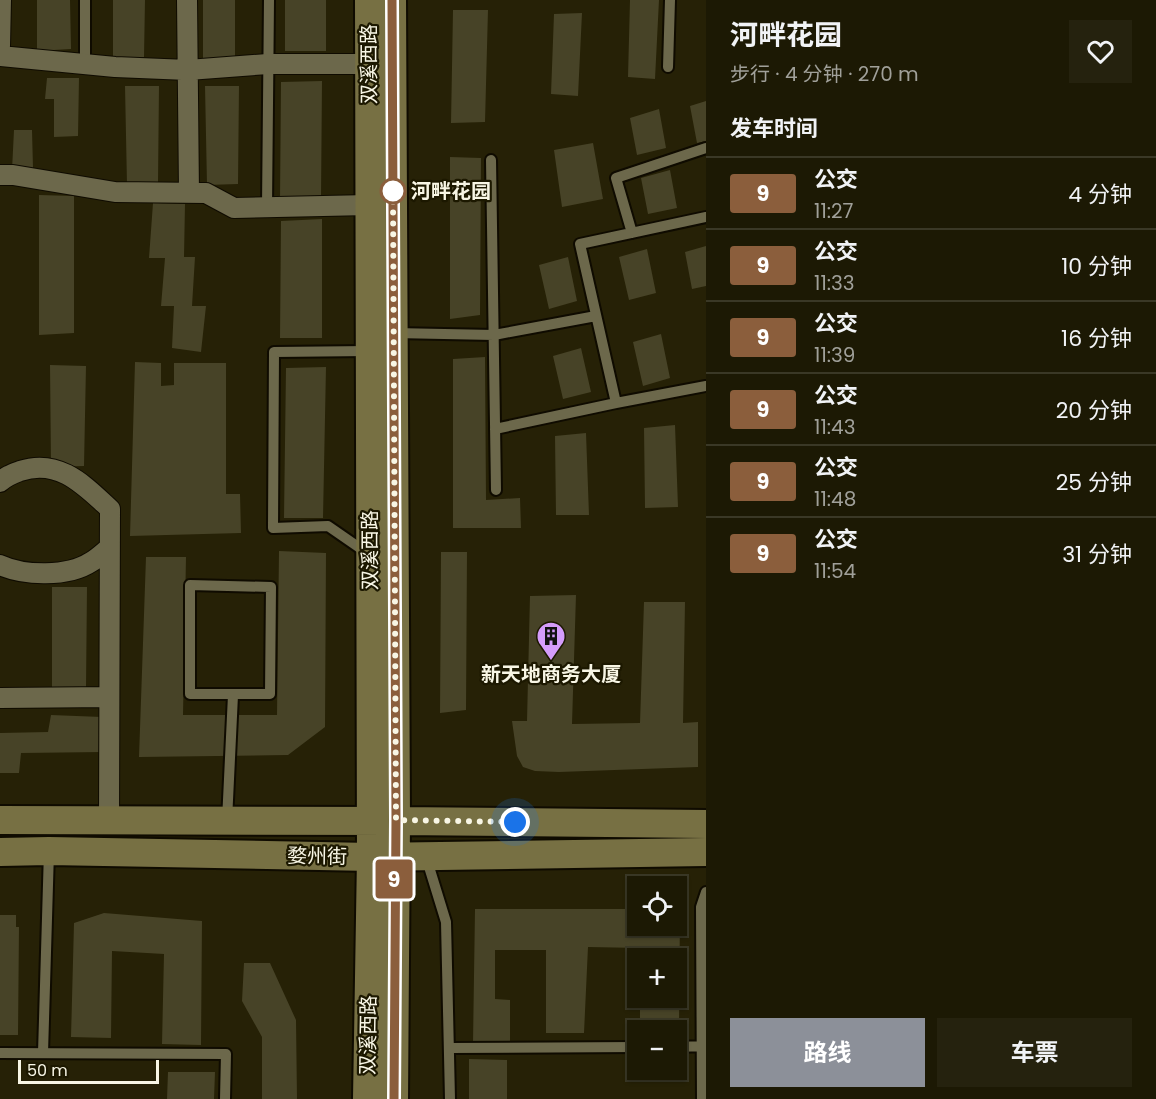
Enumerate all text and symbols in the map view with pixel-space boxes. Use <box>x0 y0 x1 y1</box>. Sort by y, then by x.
text: 河畔花园 <box>730 16 842 55</box>
button: heart <box>1069 20 1132 83</box>
street label: 双溪西路 <box>355 24 383 104</box>
text: 步行 · 4 分钟 · 270 m <box>730 60 919 88</box>
text: 发车时间 <box>730 113 818 144</box>
text: 公交 <box>814 164 858 195</box>
place label: 河畔花园 <box>411 177 491 205</box>
marker: 河畔花园 <box>380 178 406 204</box>
text: 9 <box>757 179 769 208</box>
text: 4 分钟 <box>1068 179 1132 210</box>
text: 11:27 <box>814 197 853 225</box>
text: 公交 <box>814 236 858 267</box>
text: 9 <box>757 251 769 280</box>
text: 10 分钟 <box>1061 251 1132 282</box>
text: 11:33 <box>814 269 855 297</box>
text: 公交 <box>814 308 858 339</box>
text: 9 <box>757 323 769 352</box>
text: 16 分钟 <box>1061 323 1132 354</box>
text: 11:39 <box>814 341 855 369</box>
text: 公交 <box>814 380 858 411</box>
text: 9 <box>757 395 769 424</box>
text: 20 分钟 <box>1056 395 1132 426</box>
text: 11:43 <box>814 413 855 441</box>
text: 公交 <box>814 452 858 483</box>
text: 9 <box>757 467 769 496</box>
text: 25 分钟 <box>1056 467 1132 498</box>
text: 11:48 <box>814 485 856 513</box>
street label: 双溪西路 <box>356 510 384 590</box>
text: 公交 <box>814 524 858 555</box>
text: 9 <box>757 539 769 568</box>
text: 31 分钟 <box>1062 539 1132 570</box>
text: 11:54 <box>814 557 856 585</box>
building icon: 新天地商务大厦 <box>535 620 567 662</box>
place label: 新天地商务大厦 <box>481 660 621 688</box>
your location <box>500 807 530 837</box>
street label: 婺州街 <box>287 841 347 871</box>
line badge: 9 <box>374 860 414 898</box>
text: 9 <box>388 865 400 894</box>
map controls <box>627 876 687 1080</box>
button: locate <box>627 876 687 936</box>
button: + <box>627 948 687 1008</box>
street label: 双溪西路 <box>353 995 383 1075</box>
button: 路线 <box>730 1018 925 1087</box>
button: 车票 <box>937 1018 1132 1087</box>
button: − <box>627 1020 687 1080</box>
scale bar <box>18 1057 159 1084</box>
text: 50 m <box>27 1059 68 1082</box>

